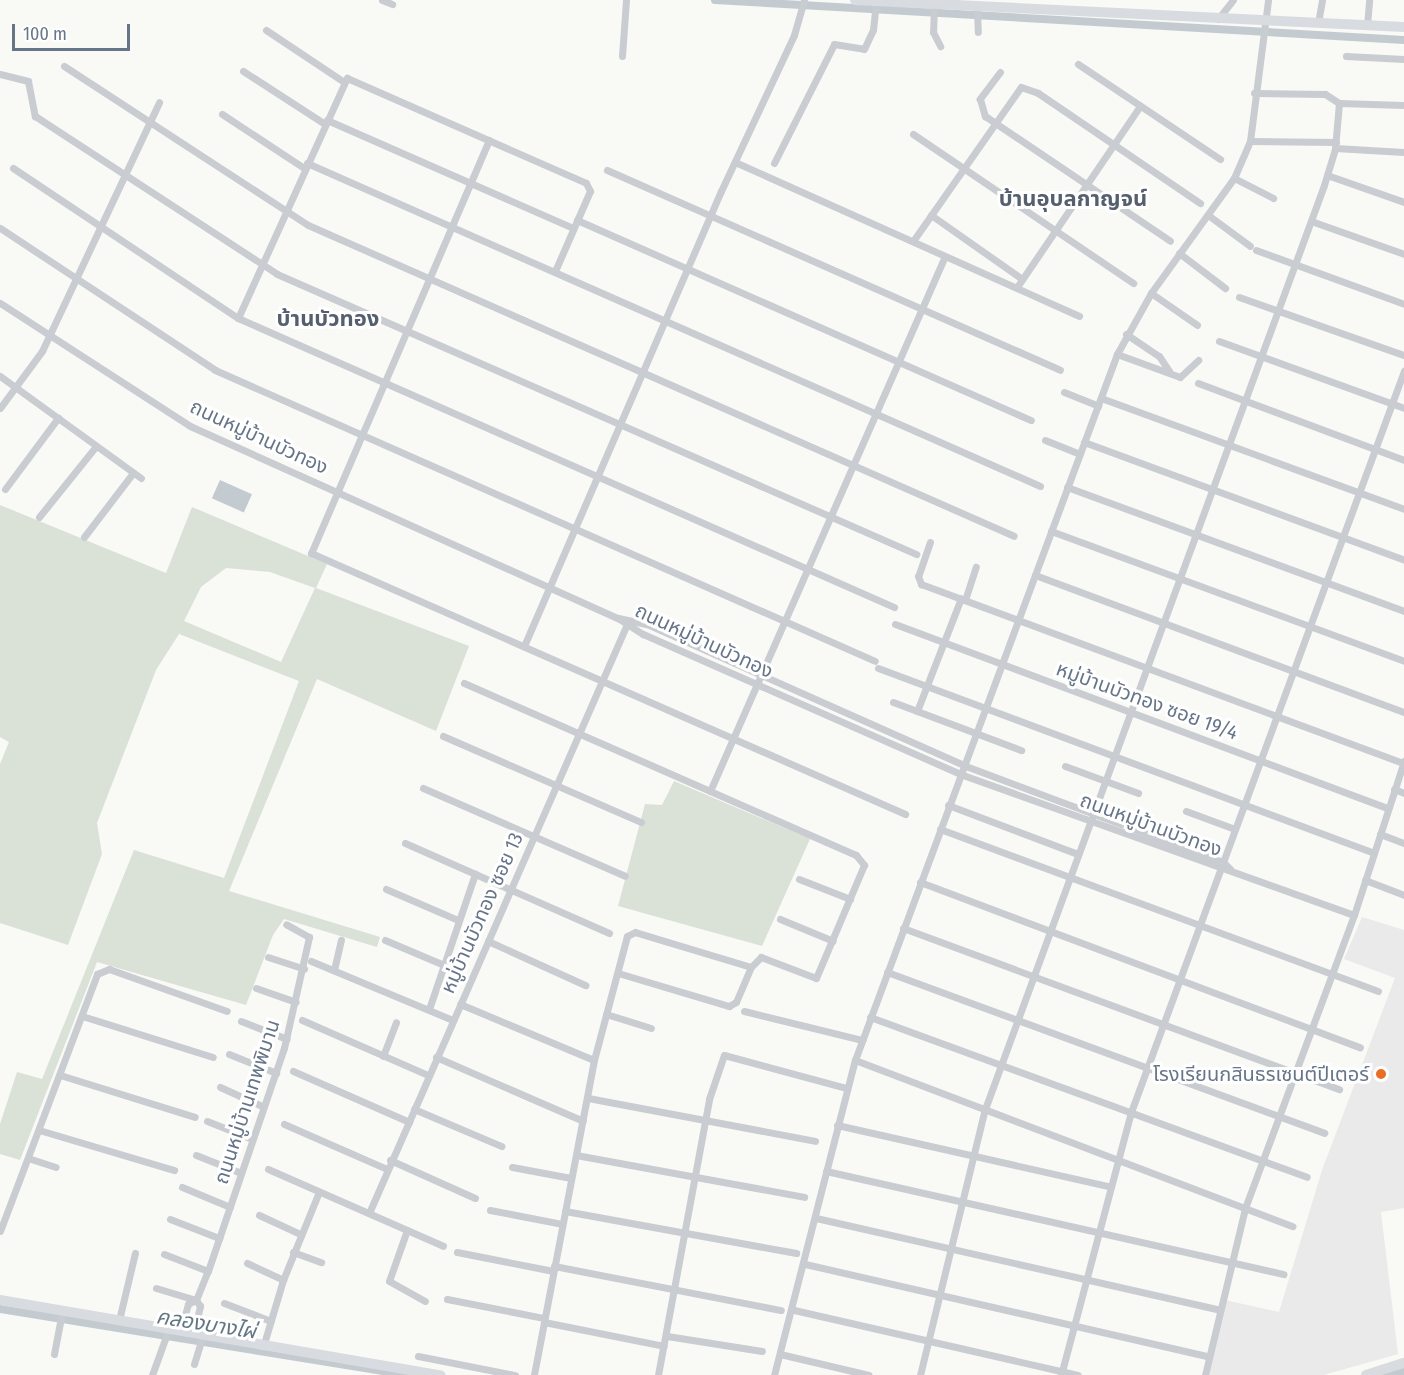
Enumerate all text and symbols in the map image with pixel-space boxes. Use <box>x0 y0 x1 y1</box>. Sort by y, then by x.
scale bar <box>15 12 134 50</box>
text: 100 m <box>23 23 67 45</box>
district label: บ้านอุบลกาญจน์ <box>999 186 1147 212</box>
district label: บ้านบัวทอง <box>277 306 379 332</box>
street label: ถนนหมู่บ้านบัวทอง <box>186 395 332 479</box>
street label: ถนนหมู่บ้านบัวทอง <box>631 599 777 683</box>
street label: หมู่บ้านบัวทอง ซอย 19/4 <box>1053 657 1241 745</box>
street label: ถนนหมู่บ้านบัวทอง <box>1077 788 1225 862</box>
street label: หมู่บ้านบัวทอง ซอย 13 <box>436 829 528 997</box>
street label: ถนนหมู่บ้านเทพพิมาน <box>209 1017 285 1187</box>
place label: โรงเรียนกสินธรเซนต์ปีเตอร์ <box>1153 1062 1369 1086</box>
marker: โรงเรียนกสินธรเซนต์ปีเตอร์ <box>1374 1067 1388 1081</box>
water label: คลองบางไผ่ <box>154 1304 258 1344</box>

